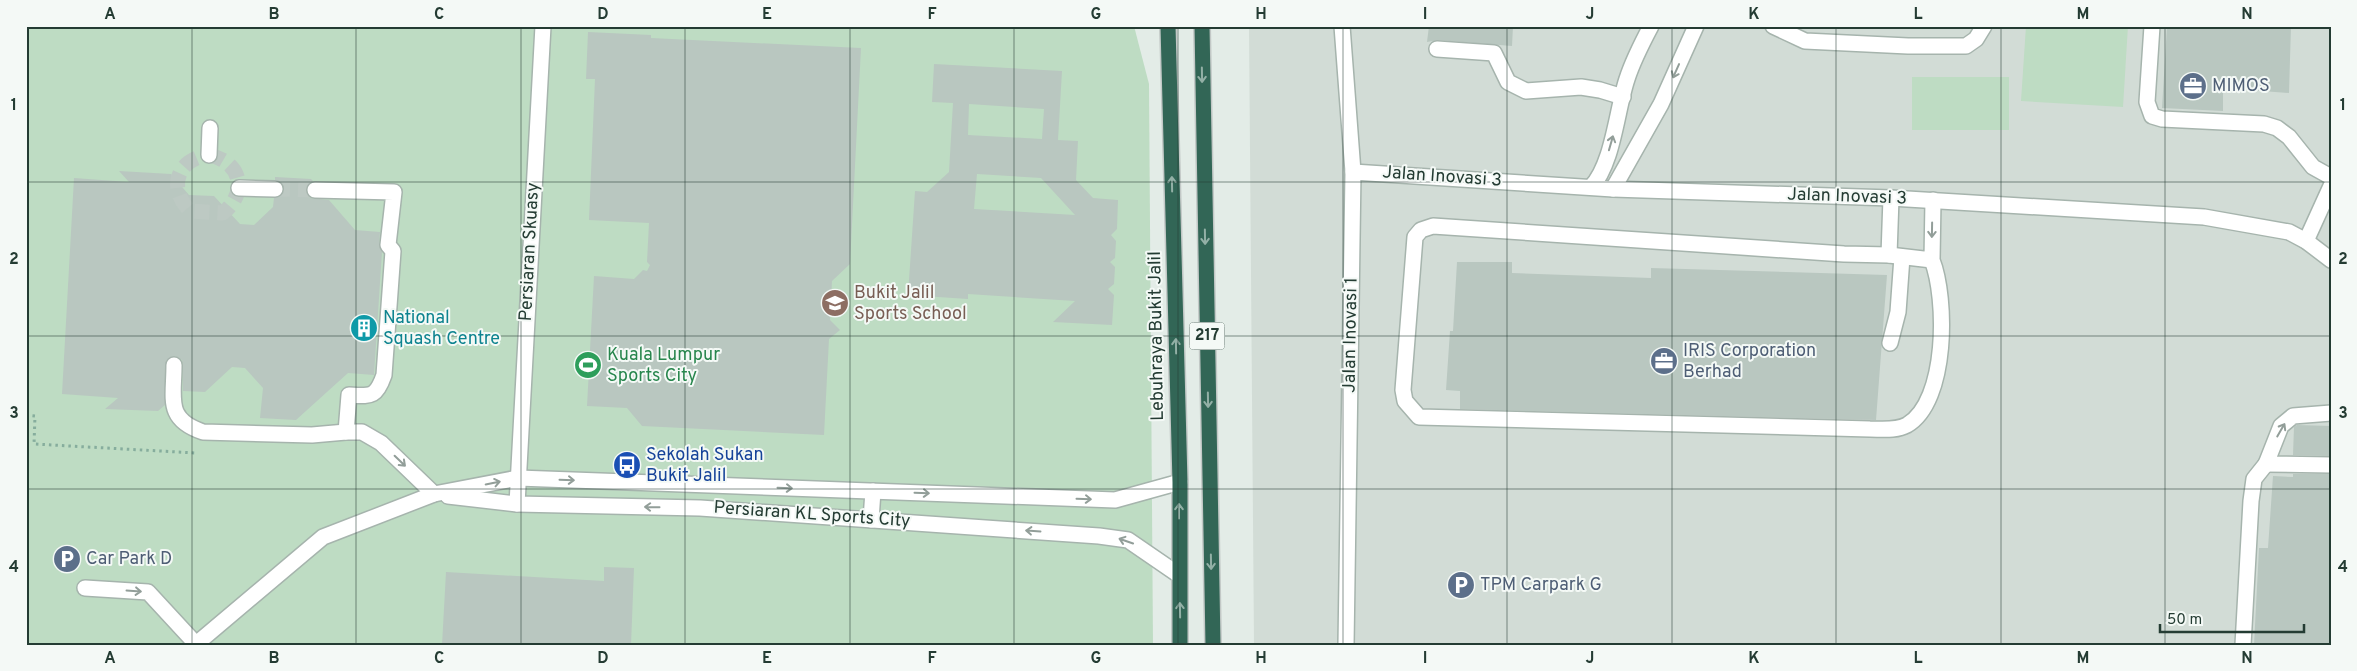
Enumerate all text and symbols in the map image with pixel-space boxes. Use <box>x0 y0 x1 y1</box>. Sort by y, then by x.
text: A <box>104 5 116 25</box>
text: B <box>268 5 280 25</box>
text: C <box>434 5 444 25</box>
text: D <box>597 5 609 25</box>
text: E <box>762 5 772 25</box>
text: F <box>927 5 937 25</box>
text: G <box>1091 5 1101 25</box>
text: H <box>1255 5 1267 25</box>
text: I <box>1423 5 1427 25</box>
text: J <box>1586 5 1594 25</box>
text: K <box>1748 5 1760 25</box>
text: L <box>1913 5 1923 25</box>
text: M <box>2077 5 2089 25</box>
text: N <box>2241 5 2253 25</box>
one-way arrow <box>1671 63 1680 78</box>
one-way arrow <box>1198 67 1207 83</box>
office icon: MIMOS <box>2178 71 2208 101</box>
place label: MIMOS <box>2212 75 2270 98</box>
text: 1 <box>11 96 17 116</box>
text: 1 <box>2340 96 2346 116</box>
one-way arrow <box>1606 136 1616 152</box>
street label: Jalan Inovasi 3 <box>1381 161 1503 193</box>
one-way arrow <box>1167 176 1177 192</box>
street label: Persiaran Skuasy <box>515 182 545 322</box>
street label: Jalan Inovasi 3 <box>1787 183 1907 211</box>
one-way arrow <box>1928 222 1937 238</box>
one-way arrow <box>1201 229 1210 245</box>
text: 2 <box>9 250 19 270</box>
text: 2 <box>2338 250 2348 270</box>
street label: Lebuhraya Bukit Jalil <box>1144 251 1170 421</box>
street label: Jalan Inovasi 1 <box>1338 277 1364 393</box>
place label: Bukit Jalil Sports School <box>854 282 967 326</box>
school or university icon: Bukit Jalil Sports School <box>820 288 850 318</box>
place label: National Squash Centre <box>383 307 500 351</box>
building icon: National Squash Centre <box>349 313 379 343</box>
road number: 217 <box>1190 322 1224 350</box>
one-way arrow <box>1171 338 1181 354</box>
place label: IRIS Corporation Berhad <box>1683 340 1816 384</box>
place label: Kuala Lumpur Sports City <box>607 344 720 388</box>
office icon: IRIS Corporation Berhad <box>1649 346 1679 376</box>
sports icon: Kuala Lumpur Sports City <box>573 350 603 380</box>
one-way arrow <box>1204 392 1213 408</box>
text: 3 <box>9 404 19 424</box>
text: 3 <box>2338 404 2348 424</box>
one-way arrow <box>2276 423 2286 438</box>
place label: Sekolah Sukan Bukit Jalil <box>646 444 764 488</box>
bus stop icon: Sekolah Sukan Bukit Jalil <box>612 450 642 480</box>
one-way arrow <box>393 455 406 467</box>
one-way arrow <box>559 475 575 484</box>
one-way arrow <box>485 477 501 487</box>
one-way arrow <box>777 483 793 492</box>
one-way arrow <box>913 488 929 497</box>
one-way arrow <box>1076 494 1092 503</box>
street label: Persiaran KL Sports City <box>713 497 911 533</box>
one-way arrow <box>644 502 660 511</box>
one-way arrow <box>1174 503 1184 520</box>
one-way arrow <box>1025 526 1041 536</box>
one-way arrow <box>1119 536 1134 545</box>
parking icon: Car Park D <box>52 544 82 574</box>
place label: Car Park D <box>86 548 172 571</box>
one-way arrow <box>1206 554 1216 570</box>
text: 4 <box>9 558 19 578</box>
text: 4 <box>2338 558 2348 578</box>
parking icon: TPM Carpark G <box>1446 570 1476 600</box>
place label: TPM Carpark G <box>1480 574 1602 597</box>
one-way arrow <box>126 586 142 596</box>
scale bar <box>2160 601 2303 633</box>
one-way arrow <box>1175 602 1184 618</box>
text: 50 m <box>2167 611 2202 630</box>
text: A <box>104 649 116 669</box>
text: B <box>268 649 280 669</box>
text: C <box>434 649 444 669</box>
text: D <box>597 649 609 669</box>
text: E <box>762 649 772 669</box>
text: F <box>927 649 937 669</box>
text: G <box>1091 649 1101 669</box>
text: H <box>1255 649 1267 669</box>
text: I <box>1423 649 1427 669</box>
text: J <box>1586 649 1594 669</box>
text: K <box>1748 649 1760 669</box>
text: L <box>1913 649 1923 669</box>
text: M <box>2077 649 2089 669</box>
text: N <box>2241 649 2253 669</box>

